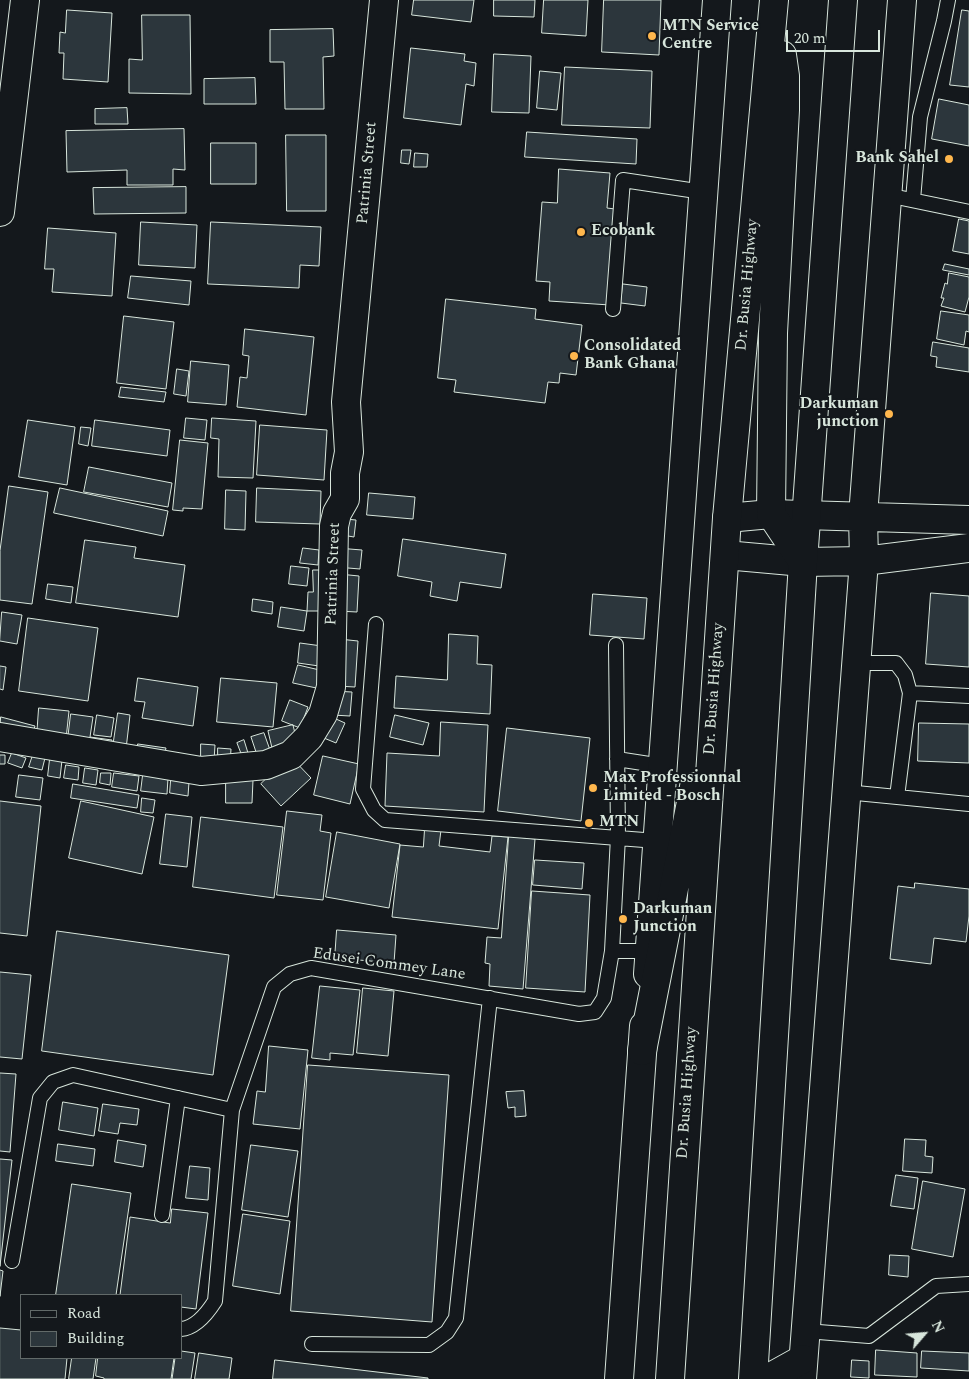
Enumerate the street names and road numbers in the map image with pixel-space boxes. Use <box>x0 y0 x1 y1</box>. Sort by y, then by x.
street label: Patrinia Street <box>354 121 382 225</box>
street label: Dr. Busia Highway <box>733 218 763 352</box>
street label: Patrinia Street <box>323 522 345 626</box>
street label: Dr. Busia Highway <box>701 622 729 756</box>
street label: Edusei Commey Lane <box>311 945 467 985</box>
street label: Dr. Busia Highway <box>674 1026 702 1160</box>

